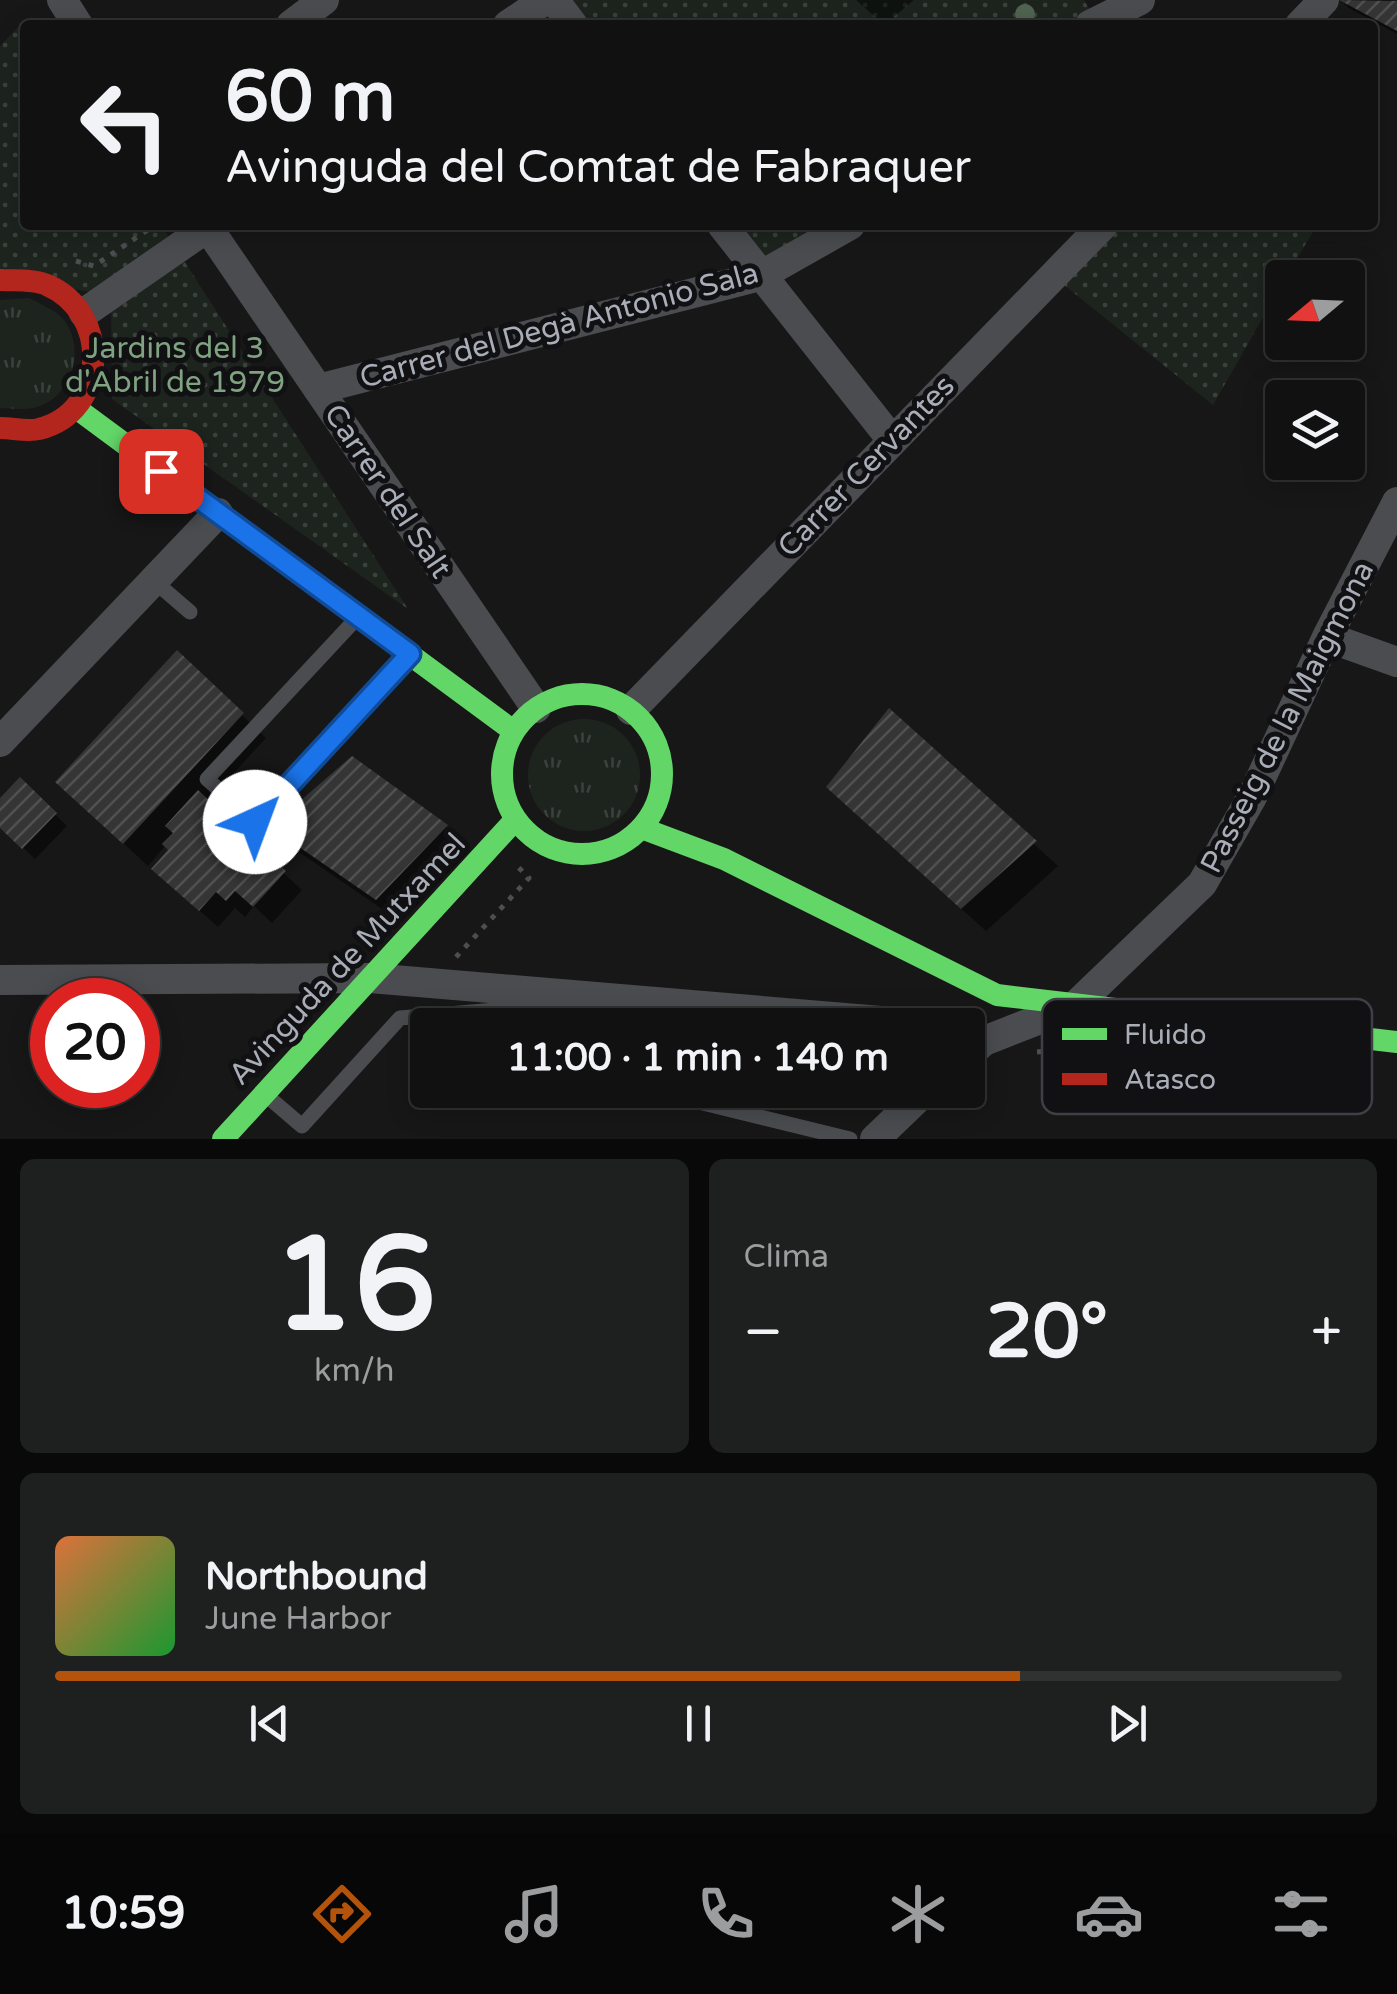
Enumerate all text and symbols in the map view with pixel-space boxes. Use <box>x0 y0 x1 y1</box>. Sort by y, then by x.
text: 60 m <box>225 56 395 140</box>
icon: left <box>60 60 190 190</box>
text: Avinguda del Comtat de Fabraquer <box>225 141 971 195</box>
street label: Carrer del Degà Antonio Sala <box>356 254 763 397</box>
north arrow <box>1265 260 1365 360</box>
map controls <box>1265 260 1365 480</box>
park label: Jardins del 3 d'Abril de 1979 <box>65 330 285 401</box>
street label: Carrer Cervantes <box>770 368 963 565</box>
button: layers <box>1265 380 1365 480</box>
street label: Carrer del Salt <box>316 397 459 585</box>
pin <box>119 429 204 514</box>
icon: arrive <box>134 444 189 499</box>
street label: Passeig de la Maigmona <box>1193 555 1382 879</box>
position arrow <box>203 770 307 874</box>
street label: Avinguda de Mutxamel <box>221 826 474 1093</box>
speed limit sign: 20 <box>30 978 160 1108</box>
legend <box>1042 999 1372 1114</box>
text: Fluido <box>1124 1018 1207 1052</box>
text: 11:00 · 1 min · 140 m <box>506 1035 889 1081</box>
text: Atasco <box>1124 1063 1216 1097</box>
text: 16 <box>273 1209 436 1365</box>
text: Clima <box>744 1238 829 1276</box>
text: 20° <box>986 1287 1108 1377</box>
text: − <box>744 1300 783 1366</box>
text: + <box>1311 1300 1342 1366</box>
text: km/h <box>314 1352 394 1390</box>
text: Northbound <box>205 1554 428 1600</box>
text: June Harbor <box>205 1600 392 1638</box>
icon: previous <box>242 1696 297 1751</box>
icon: pause <box>671 1696 726 1751</box>
icon: next <box>1100 1696 1155 1751</box>
icon: directions <box>307 1879 377 1949</box>
icon: music <box>499 1879 569 1949</box>
icon: phone <box>691 1879 761 1949</box>
icon: climate <box>883 1879 953 1949</box>
icon: car <box>1074 1879 1144 1949</box>
icon: filters <box>1266 1879 1336 1949</box>
text: 10:59 <box>61 1887 186 1941</box>

